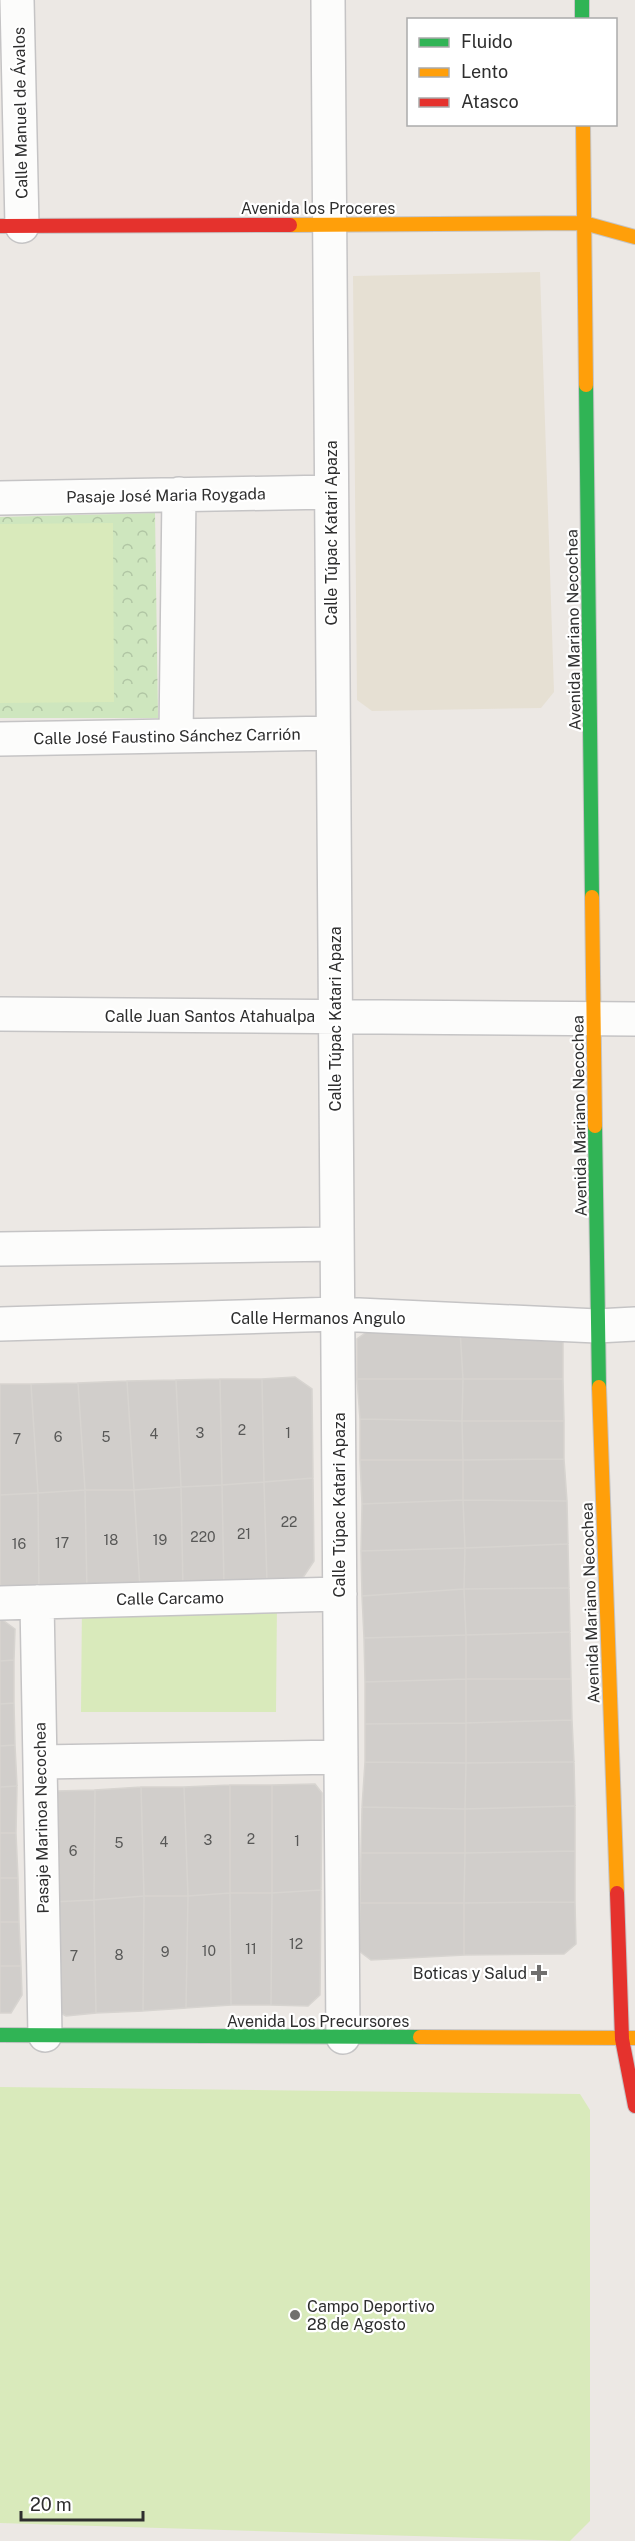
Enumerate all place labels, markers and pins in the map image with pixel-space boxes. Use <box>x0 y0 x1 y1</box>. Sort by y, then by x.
place label: Boticas y Salud <box>413 1964 527 1983</box>
marker: Boticas y Salud <box>532 1966 546 1980</box>
place label: Campo Deportivo 28 de Agosto <box>307 2297 435 2334</box>
marker: Campo Deportivo 28 de Agosto <box>288 2308 302 2322</box>

